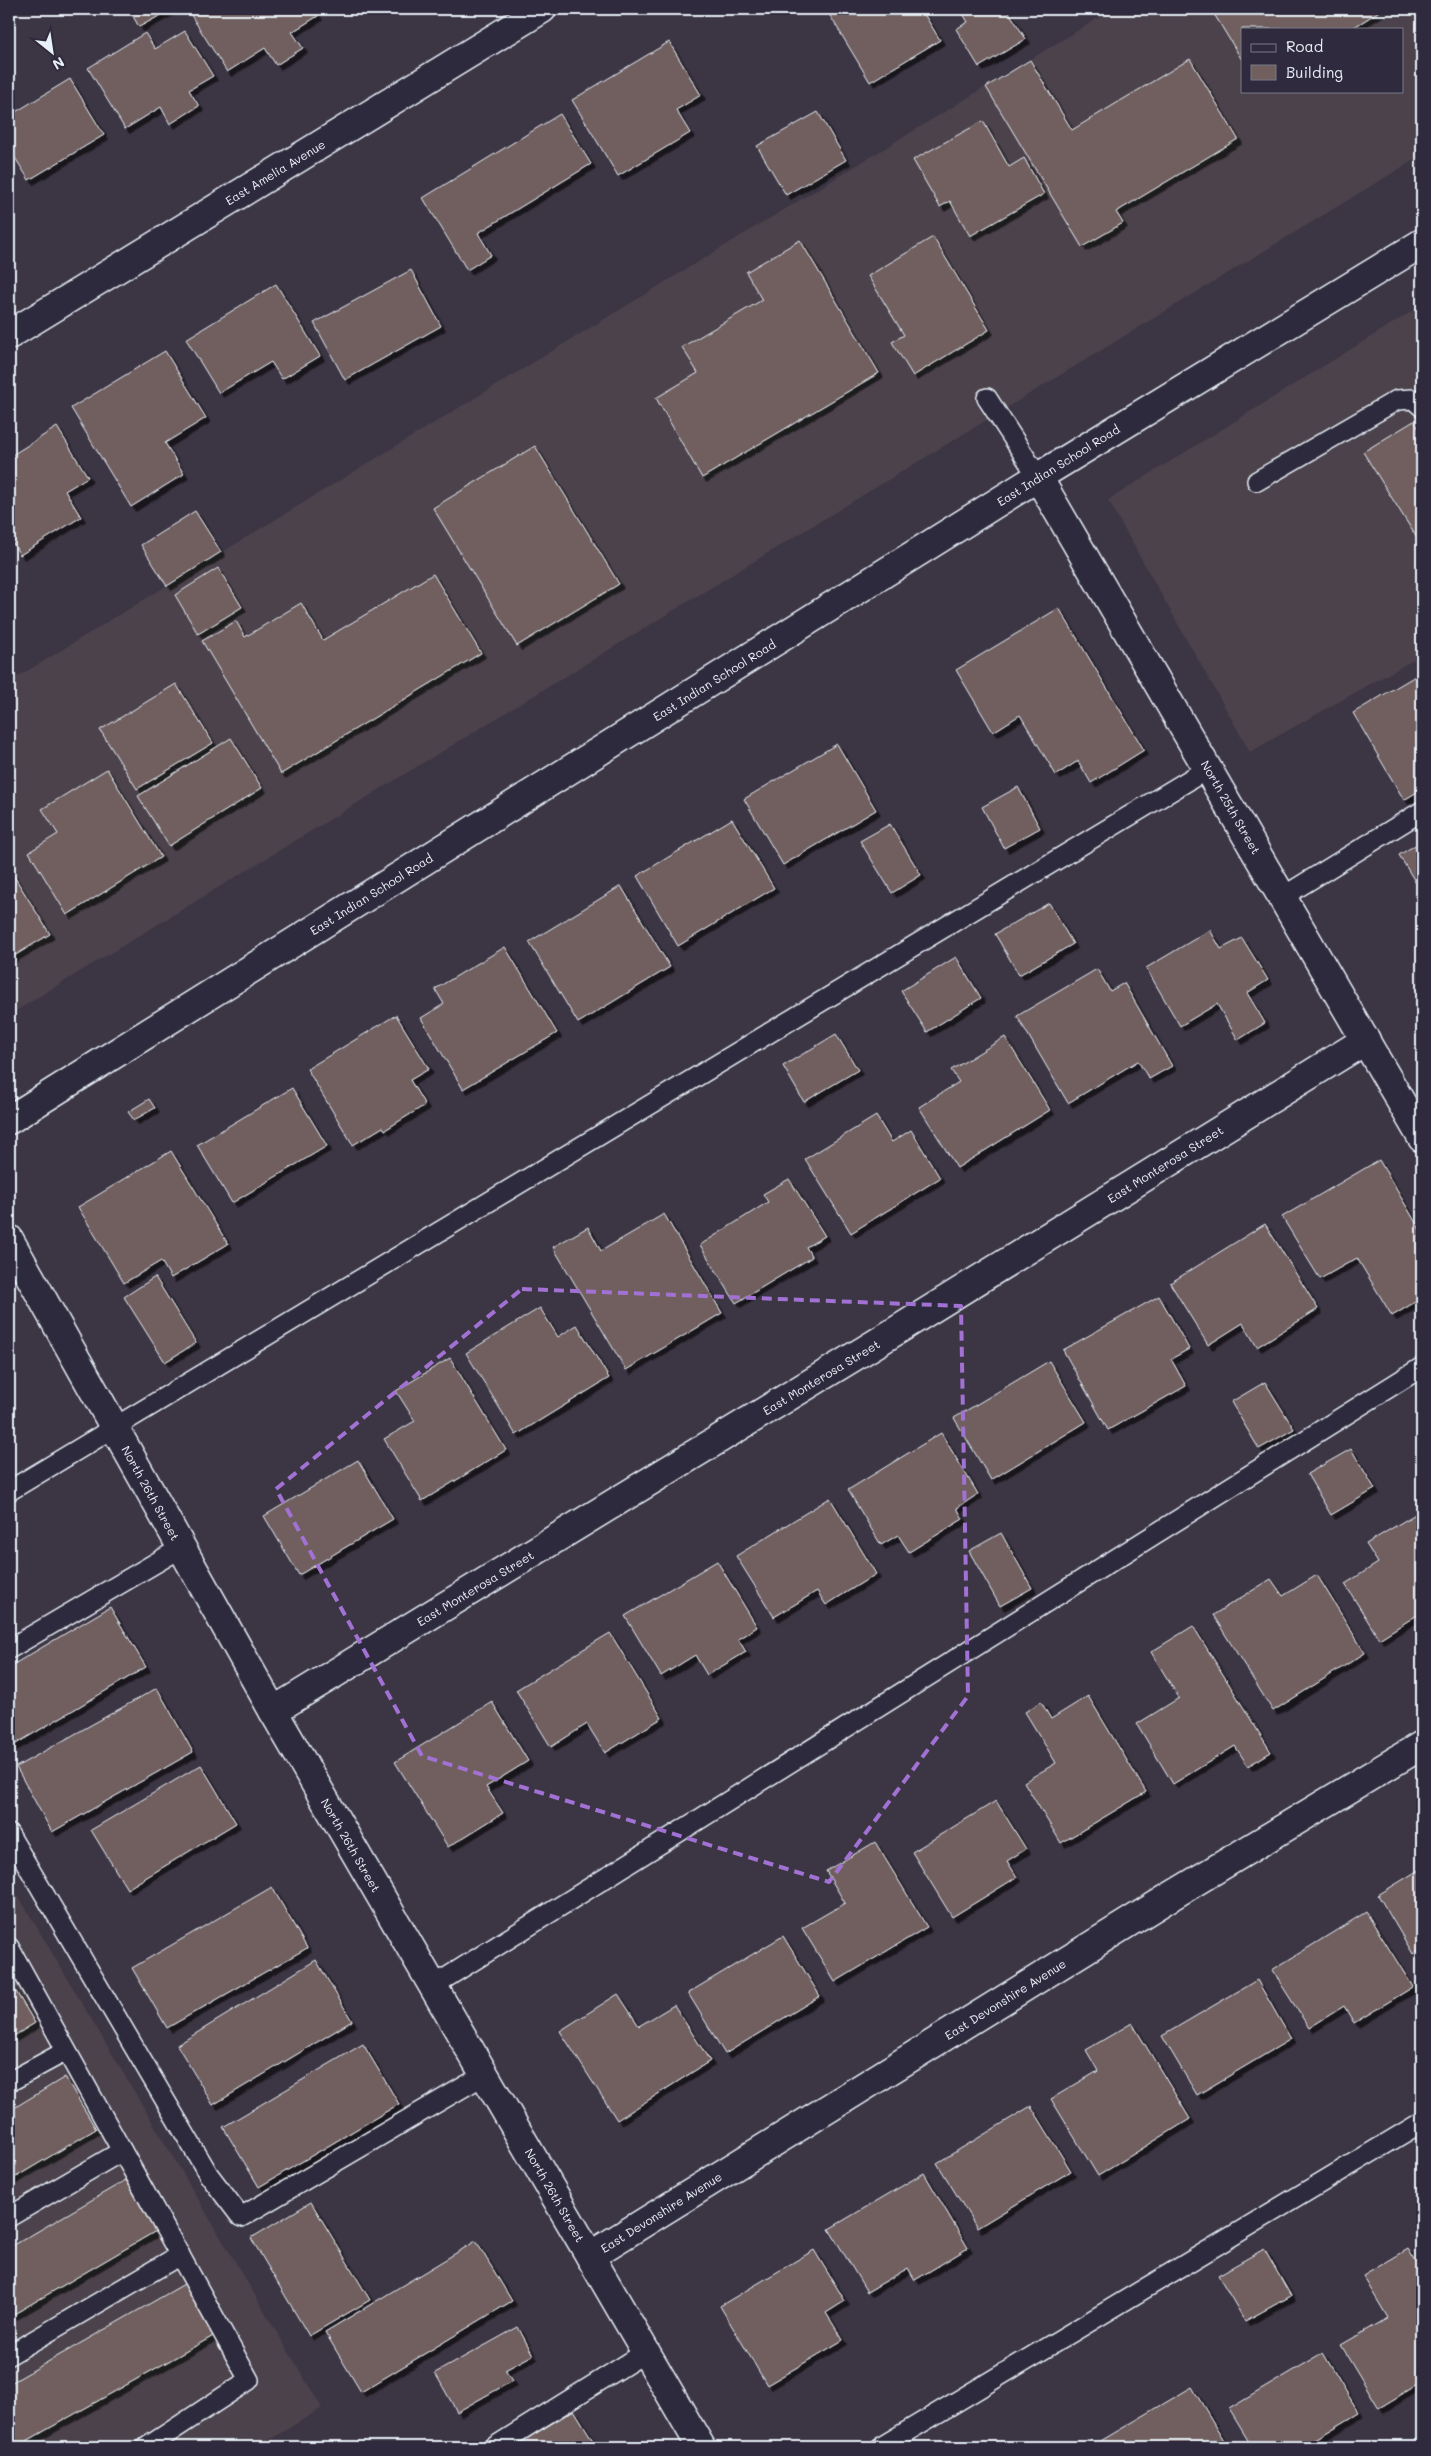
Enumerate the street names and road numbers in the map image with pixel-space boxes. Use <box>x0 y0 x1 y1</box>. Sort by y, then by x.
street label: East Amelia Avenue <box>222 136 328 208</box>
street label: East Indian School Road <box>994 420 1123 509</box>
street label: East Indian School Road <box>650 635 779 724</box>
street label: North 25th Street <box>1198 757 1264 857</box>
street label: East Indian School Road <box>307 849 436 938</box>
street label: East Monterosa Street <box>1104 1122 1226 1206</box>
street label: East Monterosa Street <box>760 1336 882 1418</box>
street label: North 26th Street <box>118 1443 184 1543</box>
street label: East Monterosa Street <box>414 1547 536 1629</box>
street label: North 26th Street <box>318 1795 384 1895</box>
street label: East Devonshire Avenue <box>941 1955 1069 2043</box>
street label: North 26th Street <box>522 2145 588 2245</box>
street label: East Devonshire Avenue <box>597 2168 725 2256</box>

